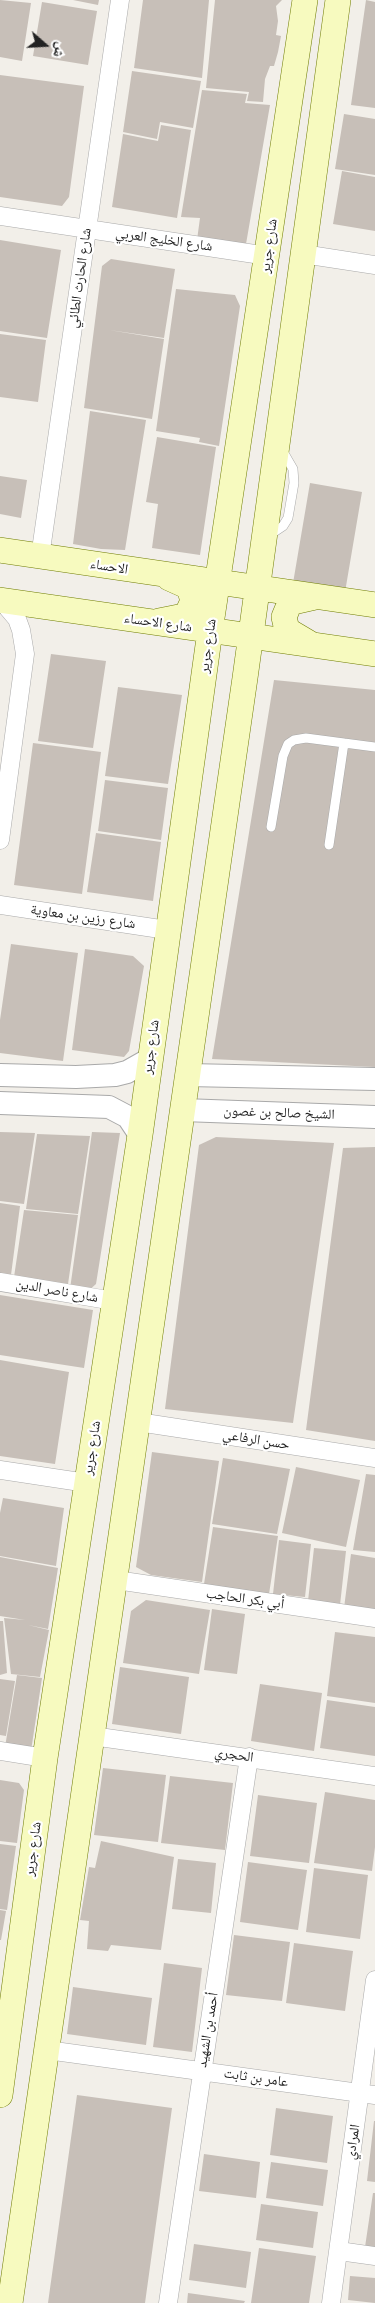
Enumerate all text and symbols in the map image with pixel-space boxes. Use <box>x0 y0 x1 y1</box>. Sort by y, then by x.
north arrow <box>20 20 70 70</box>
text: ش <box>49 40 70 60</box>
street label: شارع جرير <box>257 218 281 274</box>
street label: شارع الخليج العربي <box>114 225 214 255</box>
street label: شارع الحارث الطائي <box>65 227 95 329</box>
street label: الاحساء <box>89 556 129 578</box>
street label: شارع الاحساء <box>123 610 193 636</box>
street label: شارع جرير <box>196 618 220 674</box>
street label: شارع رزين بن معاوية <box>29 901 137 933</box>
street label: شارع جرير <box>139 1019 163 1075</box>
street label: الشيخ صالح بن غصون <box>223 1103 335 1123</box>
street label: شارع ناصر الدين <box>15 1276 99 1306</box>
street label: شارع جرير <box>79 1420 105 1476</box>
street label: حسن الرفاعي <box>221 1426 291 1454</box>
street label: أبي بكر الحاجب <box>205 1585 285 1613</box>
street label: الحجري <box>213 1744 255 1766</box>
street label: شارع جرير <box>21 1821 45 1877</box>
street label: أحمد بن الشهيد <box>194 1991 222 2069</box>
street label: عامر بن ثابت <box>223 2065 289 2091</box>
street label: المرادي <box>342 2123 364 2161</box>

